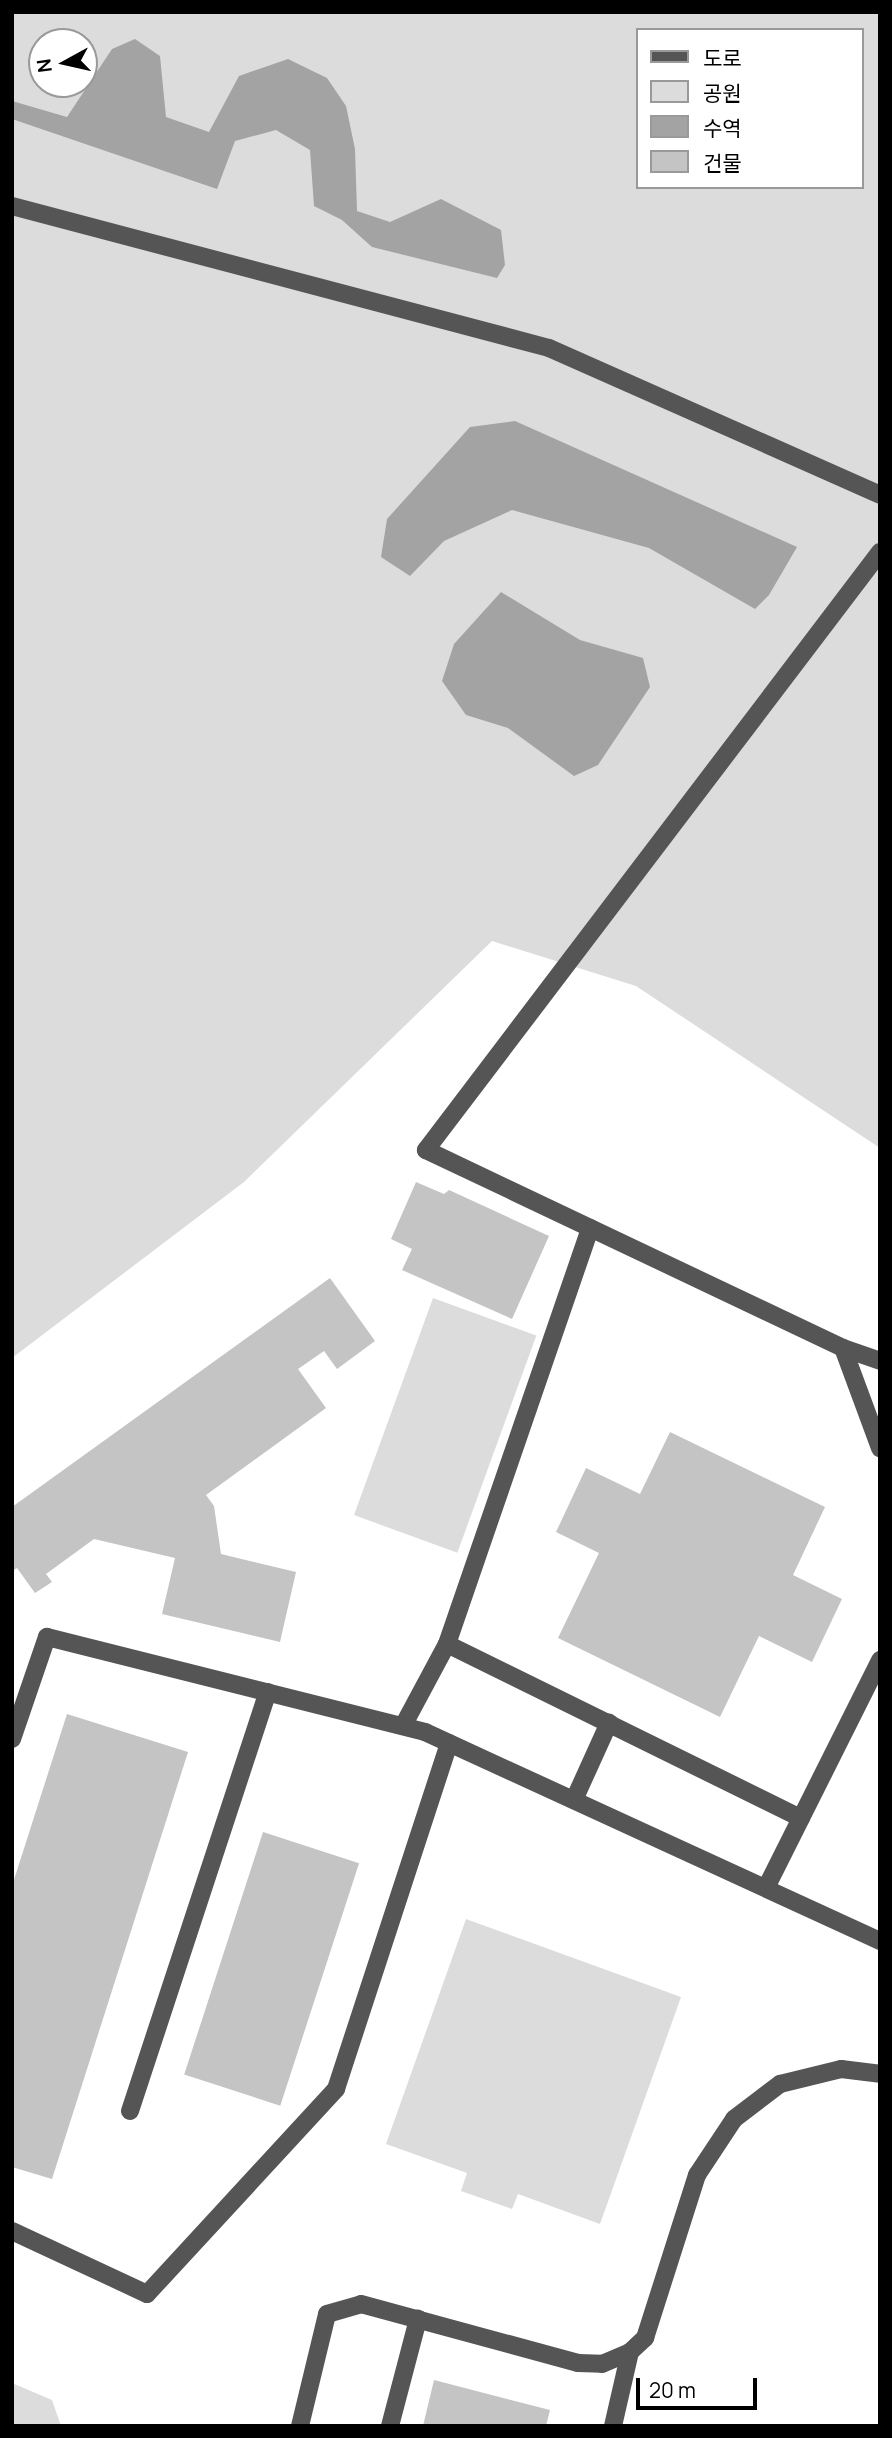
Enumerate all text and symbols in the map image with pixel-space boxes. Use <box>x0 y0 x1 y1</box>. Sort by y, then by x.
north arrow <box>28 28 98 98</box>
legend <box>636 28 864 189</box>
text: 도로 <box>703 44 742 72</box>
text: N <box>30 57 58 74</box>
text: 공원 <box>703 79 742 107</box>
text: 수역 <box>703 114 742 142</box>
text: 건물 <box>703 149 742 177</box>
scale bar <box>640 2364 761 2408</box>
text: 20 m <box>649 2376 696 2404</box>

